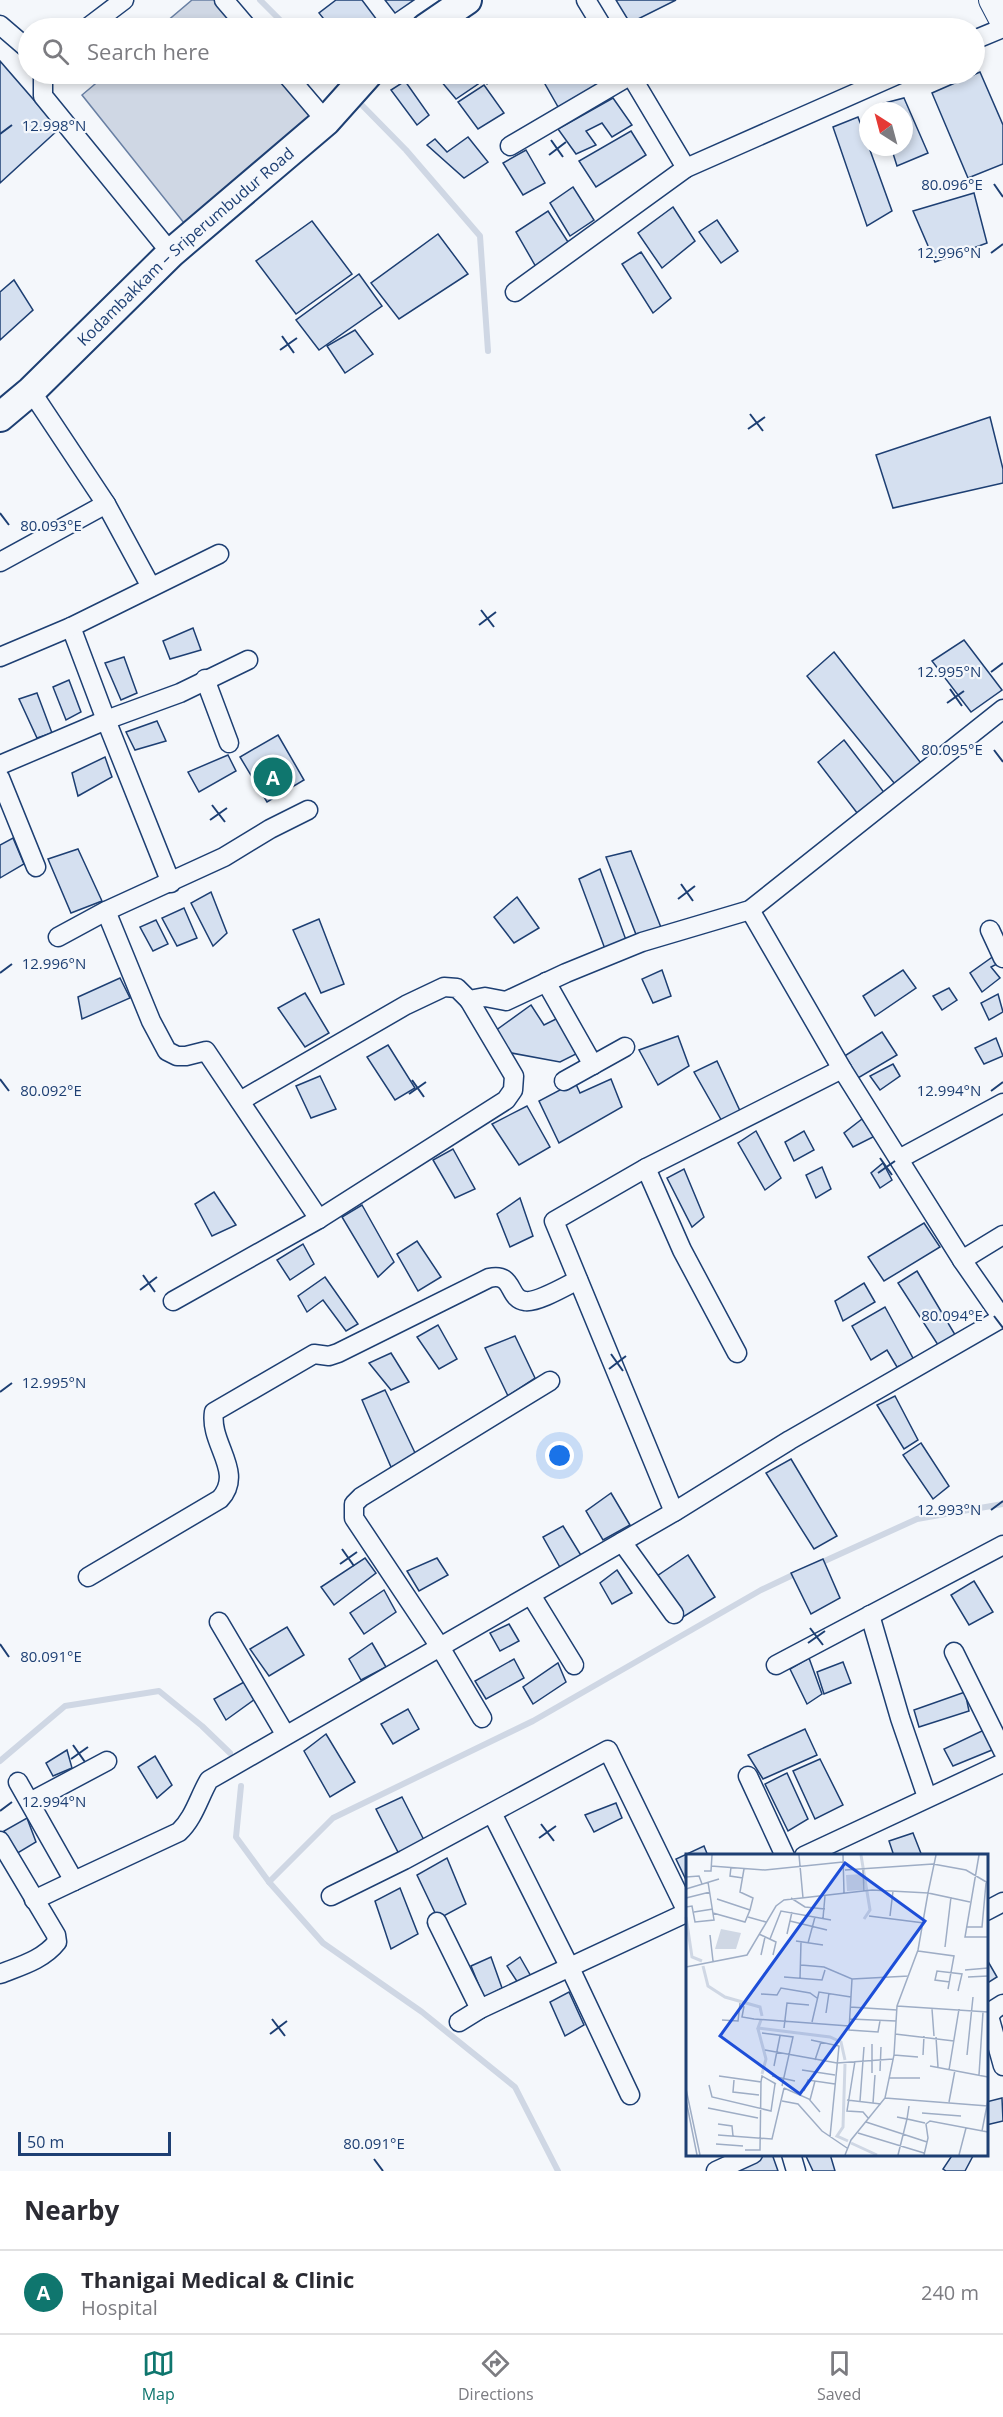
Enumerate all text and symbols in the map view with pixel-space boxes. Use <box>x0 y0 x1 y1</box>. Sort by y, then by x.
search box <box>18 18 985 84</box>
icon: search <box>39 35 72 68</box>
text: Search here <box>87 36 210 66</box>
north arrow <box>859 102 913 156</box>
text: 12.998°N <box>22 115 86 135</box>
street label: Kodambakkam – Sriperumbudur Road <box>72 142 298 351</box>
text: 80.096°E <box>921 174 983 194</box>
text: 12.996°N <box>917 242 981 262</box>
text: 80.093°E <box>20 515 82 535</box>
text: 12.995°N <box>917 661 981 681</box>
text: 80.095°E <box>921 739 983 759</box>
pin: A <box>254 754 292 800</box>
text: 12.996°N <box>22 953 86 973</box>
text: 80.092°E <box>20 1080 82 1100</box>
text: 12.994°N <box>917 1080 981 1100</box>
text: 80.094°E <box>921 1305 983 1325</box>
text: 12.995°N <box>22 1372 86 1392</box>
your location <box>545 1441 574 1470</box>
text: 12.993°N <box>917 1499 981 1519</box>
text: 80.091°E <box>20 1646 82 1666</box>
text: 12.994°N <box>22 1791 86 1811</box>
inset map <box>686 1854 988 2156</box>
scale bar <box>18 2129 171 2156</box>
text: 50 m <box>27 2131 64 2153</box>
text: 80.091°E <box>343 2133 405 2153</box>
text: Nearby <box>24 2192 119 2228</box>
text: Thanigai Medical & Clinic <box>81 2264 354 2294</box>
text: A <box>37 2279 50 2306</box>
text: 240 m <box>921 2279 979 2306</box>
text: Hospital <box>81 2294 158 2321</box>
tab: Map <box>142 2347 175 2405</box>
tab: Directions <box>458 2347 534 2405</box>
tab: Saved <box>817 2347 861 2405</box>

